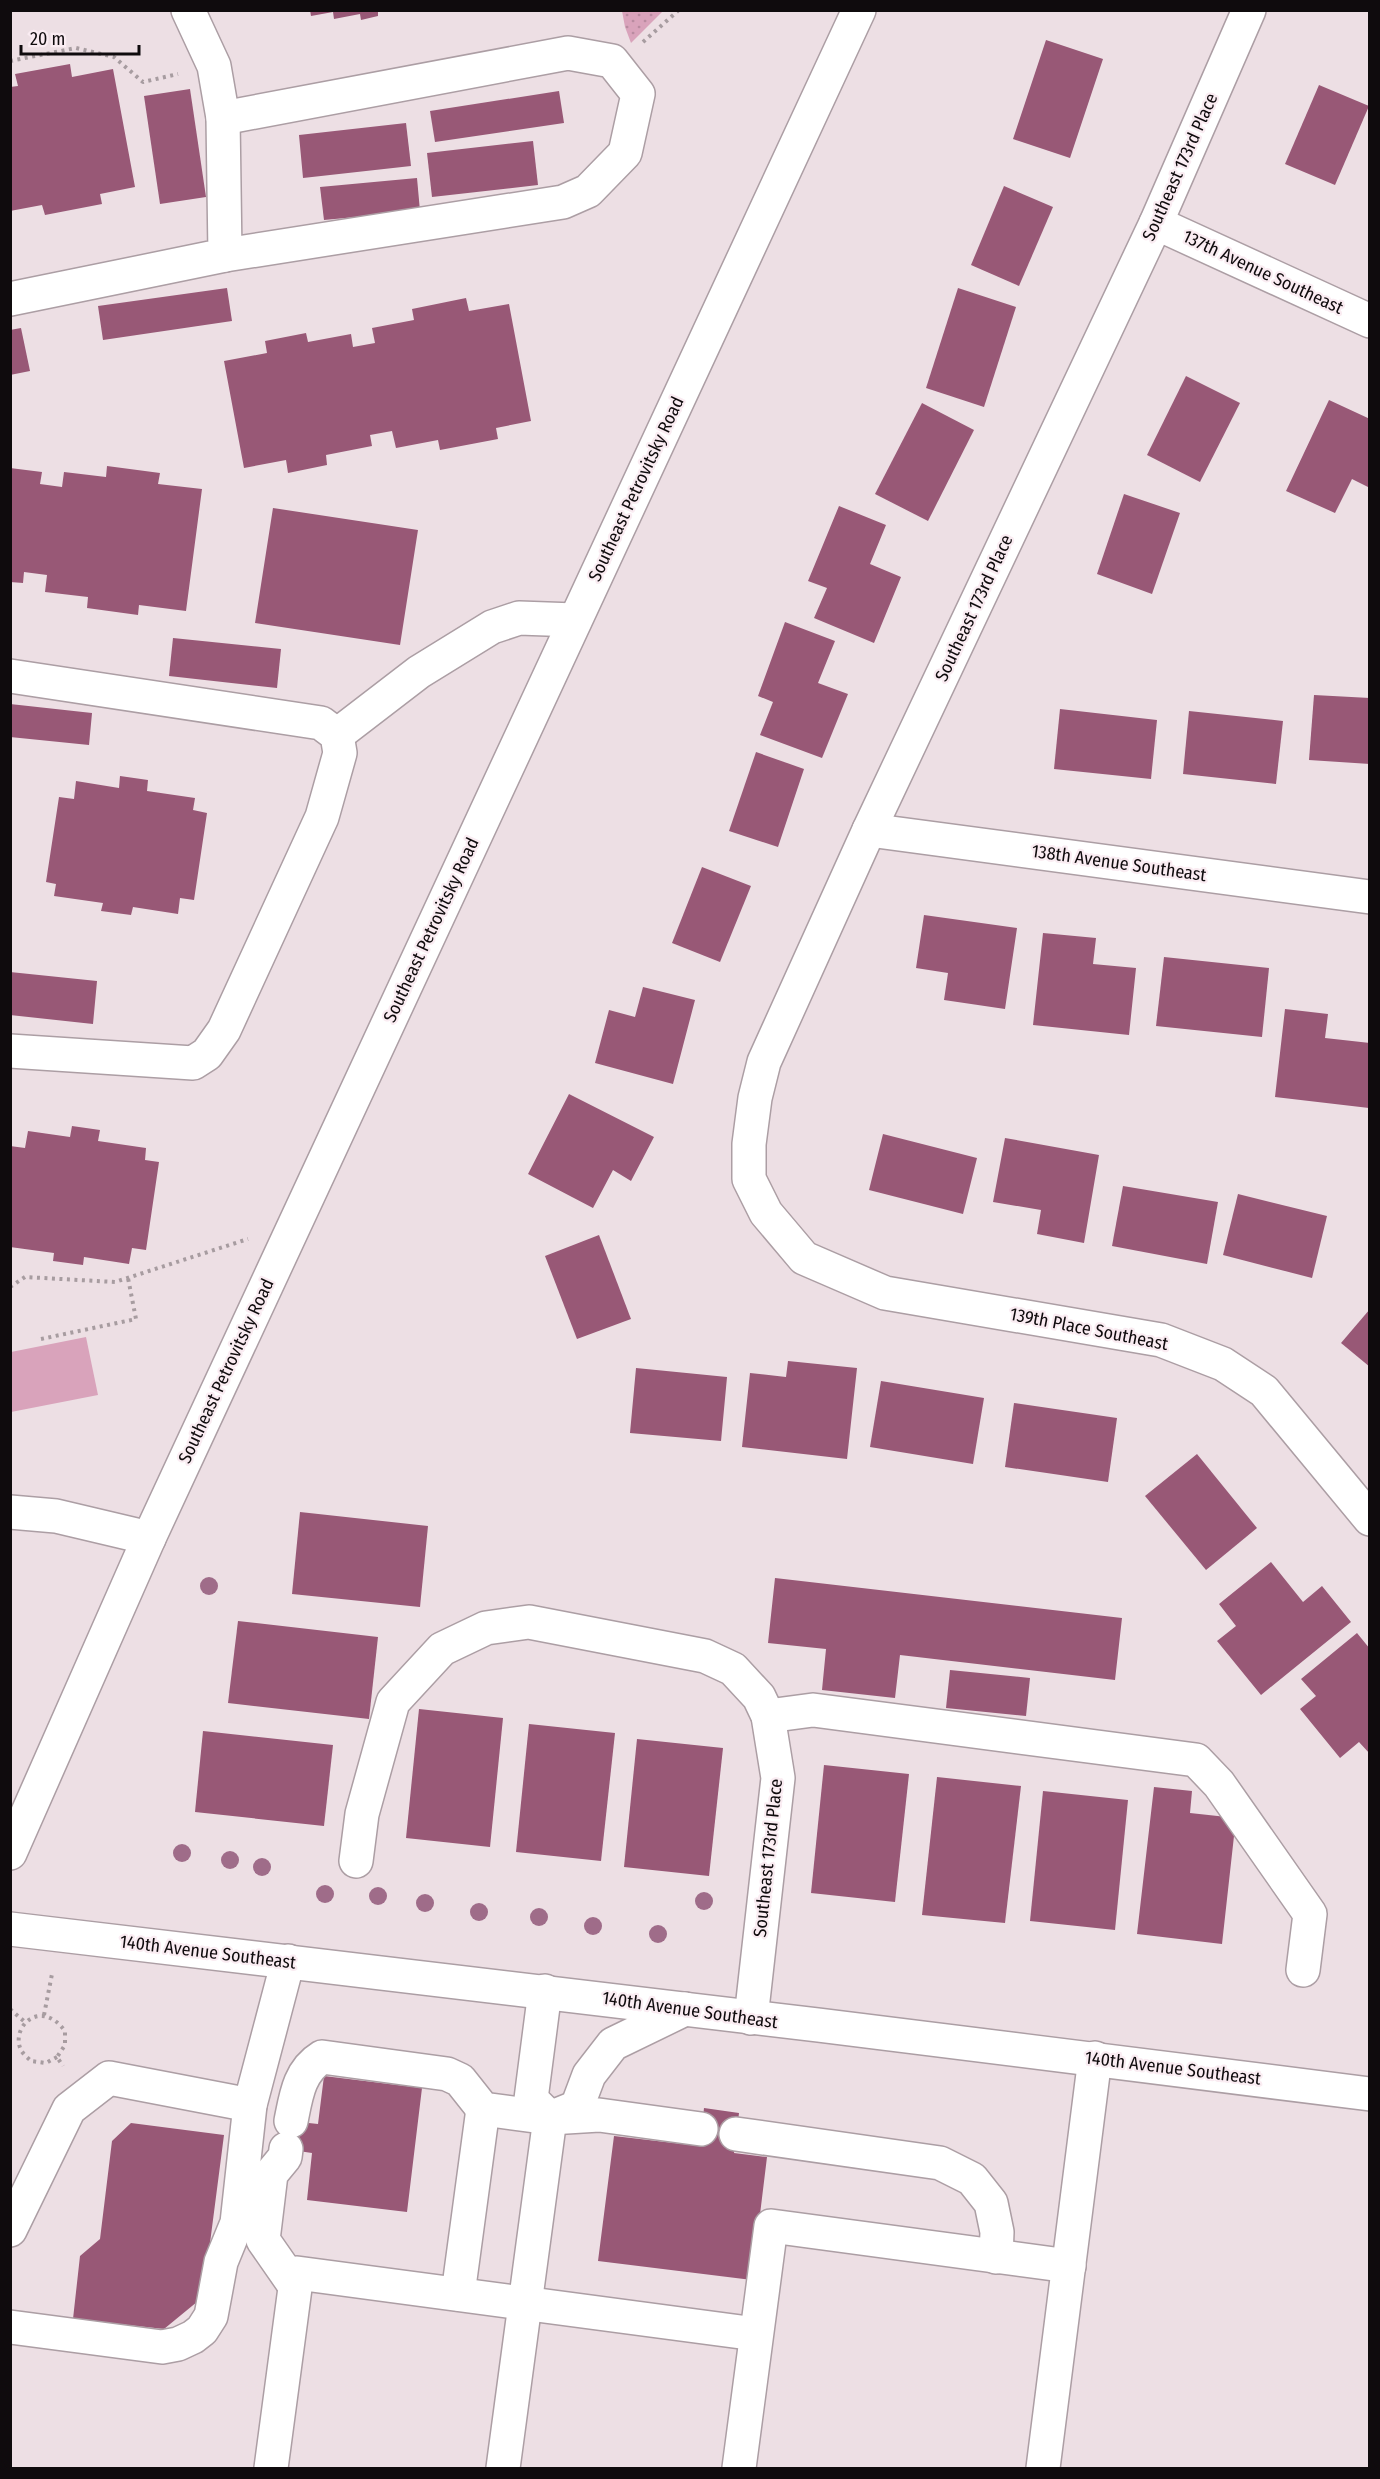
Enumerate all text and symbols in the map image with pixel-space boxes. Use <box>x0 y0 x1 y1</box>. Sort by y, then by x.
scale bar <box>21 18 140 56</box>
text: 20 m <box>30 28 65 50</box>
street label: Southeast 173rd Place <box>1138 90 1222 244</box>
street label: 137th Avenue Southeast <box>1179 225 1347 319</box>
street label: Southeast Petrovitsky Road <box>583 393 689 585</box>
street label: Southeast 173rd Place <box>930 531 1018 685</box>
street label: Southeast Petrovitsky Road <box>378 834 484 1026</box>
street label: 138th Avenue Southeast <box>1030 840 1208 886</box>
street label: Southeast Petrovitsky Road <box>173 1275 279 1467</box>
street label: 139th Place Southeast <box>1008 1303 1170 1355</box>
street label: Southeast 173rd Place <box>749 1778 787 1938</box>
street label: 140th Avenue Southeast <box>119 1930 297 1974</box>
street label: 140th Avenue Southeast <box>601 1987 779 2033</box>
street label: 140th Avenue Southeast <box>1084 2046 1262 2090</box>

